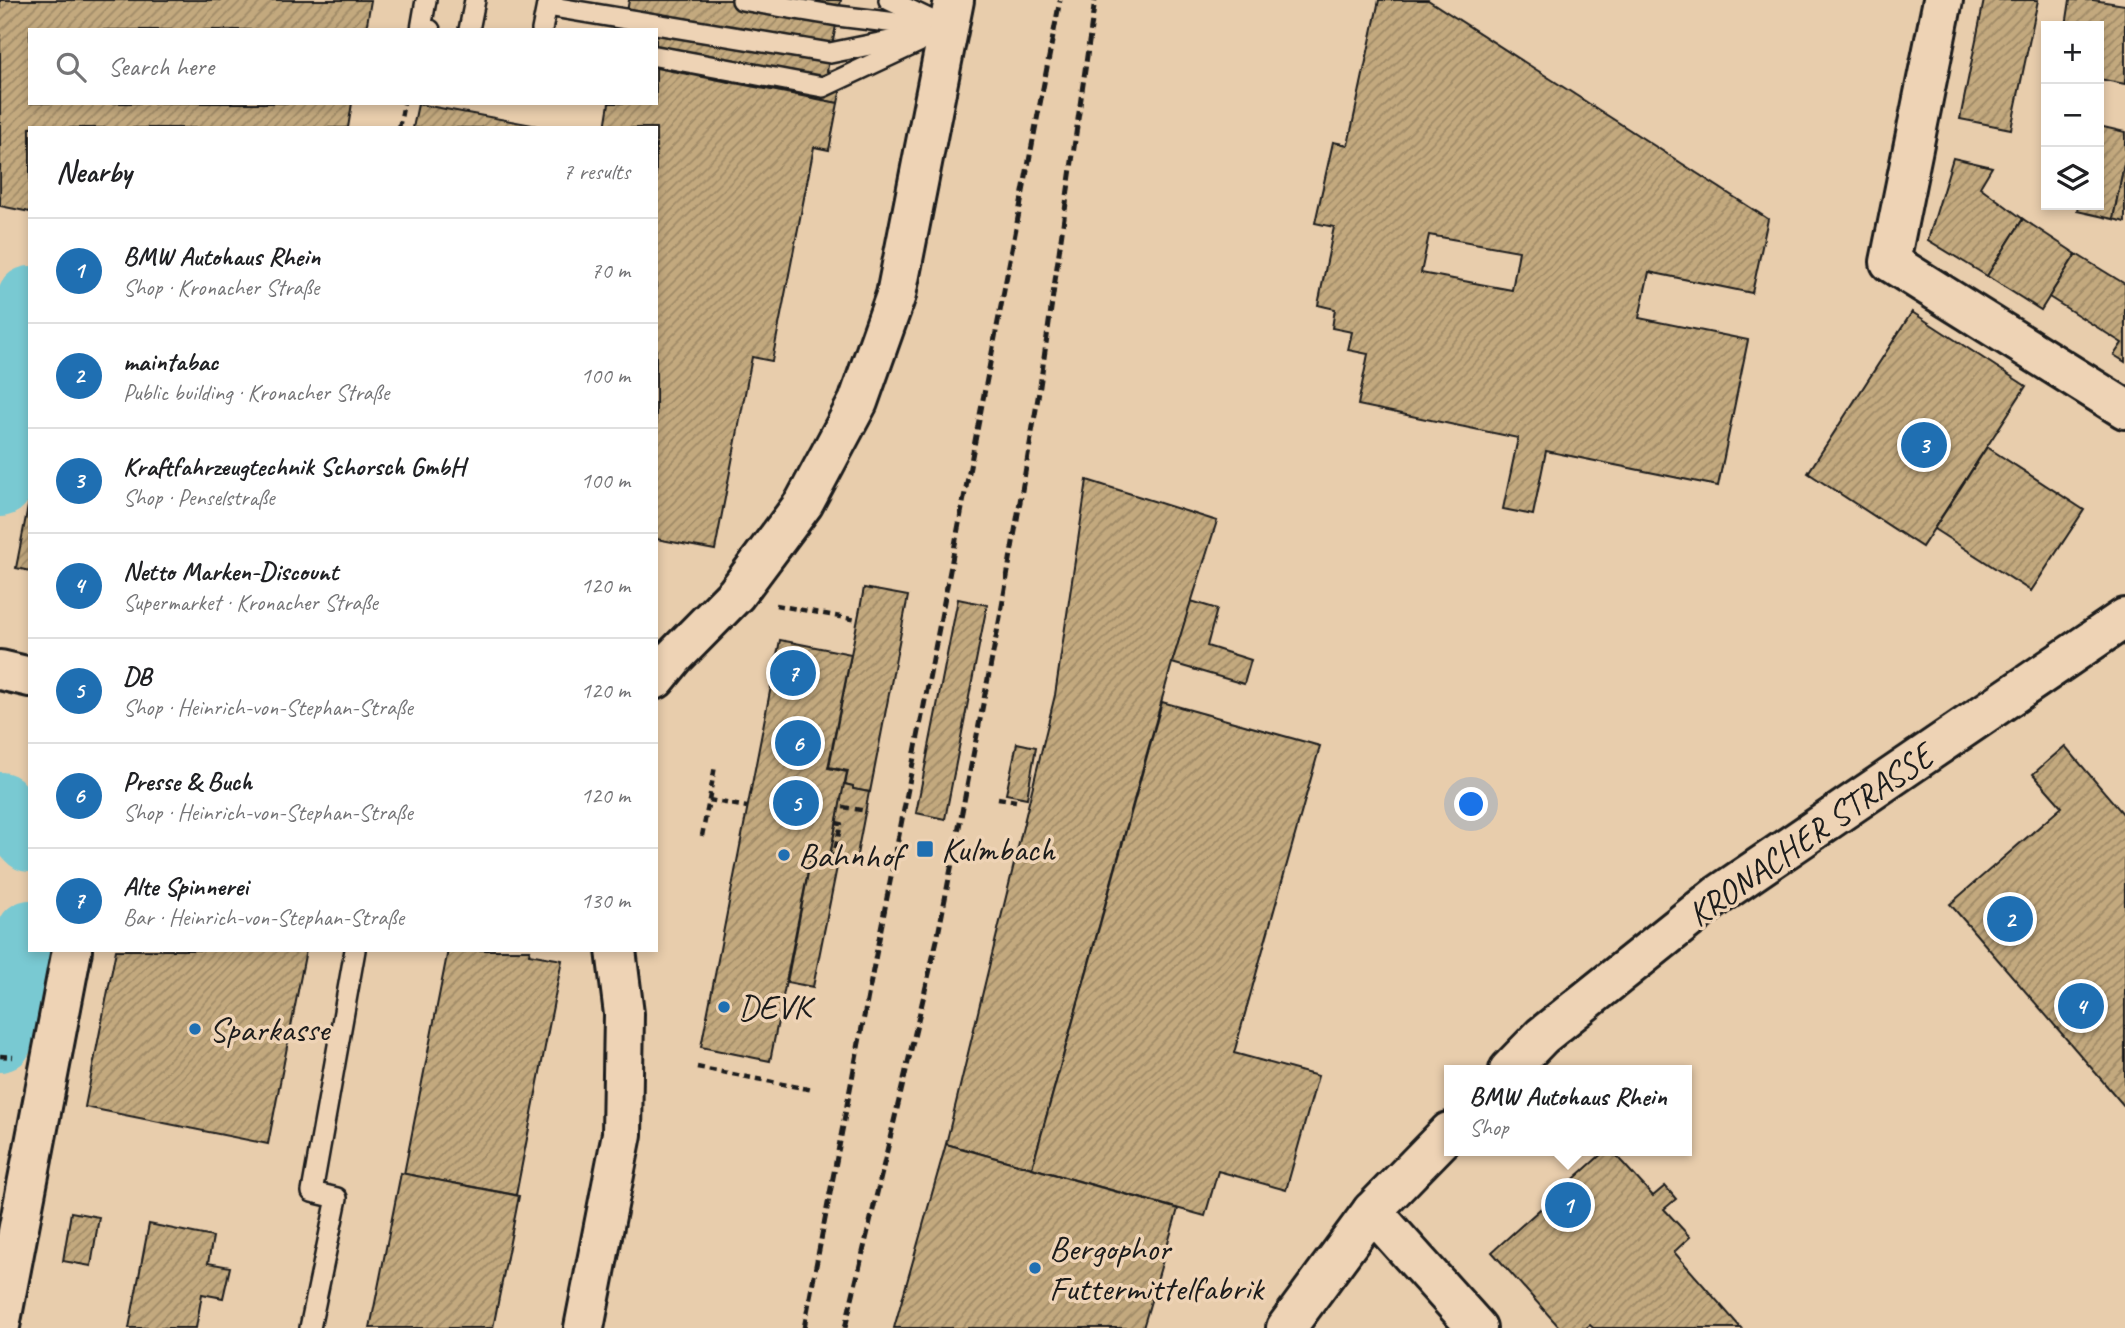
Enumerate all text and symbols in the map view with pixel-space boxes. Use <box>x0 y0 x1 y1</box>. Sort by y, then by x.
map controls <box>2041 21 2104 210</box>
button: + <box>2041 21 2104 84</box>
search box <box>28 28 658 105</box>
icon: search <box>52 48 90 86</box>
text: Search here <box>108 50 214 83</box>
button: − <box>2041 84 2104 147</box>
button: layers <box>2041 147 2104 210</box>
text: Nearby <box>56 153 132 191</box>
text: 7 results <box>563 157 630 186</box>
text: BMW Autohaus Rhein <box>123 240 320 273</box>
text: 1 <box>74 256 84 285</box>
text: 70 m <box>591 256 630 285</box>
text: Shop · Kronacher Straße <box>123 273 319 302</box>
text: maintabac <box>123 345 218 378</box>
text: 2 <box>74 361 84 390</box>
text: 100 m <box>581 361 630 390</box>
text: Public building · Kronacher Straße <box>123 378 389 407</box>
pin: 3 <box>1901 419 1947 471</box>
text: Kraftfahrzeugtechnik Schorsch GmbH <box>123 450 465 483</box>
text: 3 <box>74 466 84 495</box>
text: 100 m <box>581 466 630 495</box>
text: Shop · Penselstraße <box>123 483 275 512</box>
text: Netto Marken-Discount <box>123 555 338 588</box>
text: 4 <box>74 571 84 600</box>
text: 120 m <box>581 571 630 600</box>
text: Supermarket · Kronacher Straße <box>123 588 378 617</box>
pin: 7 <box>770 647 816 699</box>
text: DB <box>123 660 152 693</box>
text: 5 <box>74 676 84 705</box>
text: 120 m <box>581 676 630 705</box>
text: Shop · Heinrich-von-Stephan-Straße <box>123 693 413 722</box>
pin: 6 <box>775 717 821 769</box>
street label: KRONACHER STRASSE <box>1678 731 1945 936</box>
text: Presse & Buch <box>123 765 252 798</box>
pin: 5 <box>773 777 819 829</box>
text: 6 <box>74 781 84 810</box>
text: 120 m <box>581 781 630 810</box>
your location <box>1454 787 1488 821</box>
text: Shop · Heinrich-von-Stephan-Straße <box>123 798 413 827</box>
place label: Kulmbach <box>941 827 1057 872</box>
place label: Bahnhof <box>798 833 909 878</box>
marker: Kulmbach <box>915 839 935 859</box>
marker: Bahnhof <box>776 847 792 863</box>
text: Alte Spinnerei <box>123 870 248 903</box>
text: 7 <box>74 886 84 915</box>
text: 130 m <box>581 886 630 915</box>
pin: 2 <box>1987 893 2033 945</box>
text: Bar · Heinrich-von-Stephan-Straße <box>123 903 404 932</box>
pin: 4 <box>2058 980 2104 1032</box>
place label: DEVK <box>738 985 816 1030</box>
marker: DEVK <box>716 999 732 1015</box>
place label: Sparkasse <box>209 1007 332 1052</box>
marker: Sparkasse <box>187 1021 203 1037</box>
popup <box>1444 1065 1692 1156</box>
text: BMW Autohaus Rhein <box>1469 1080 1667 1113</box>
text: Shop <box>1469 1113 1508 1142</box>
pin: 1 <box>1545 1179 1591 1231</box>
place label: Bergophor Futtermittelfabrik <box>1049 1226 1265 1311</box>
marker: Bergophor Futtermittelfabrik <box>1027 1260 1043 1276</box>

